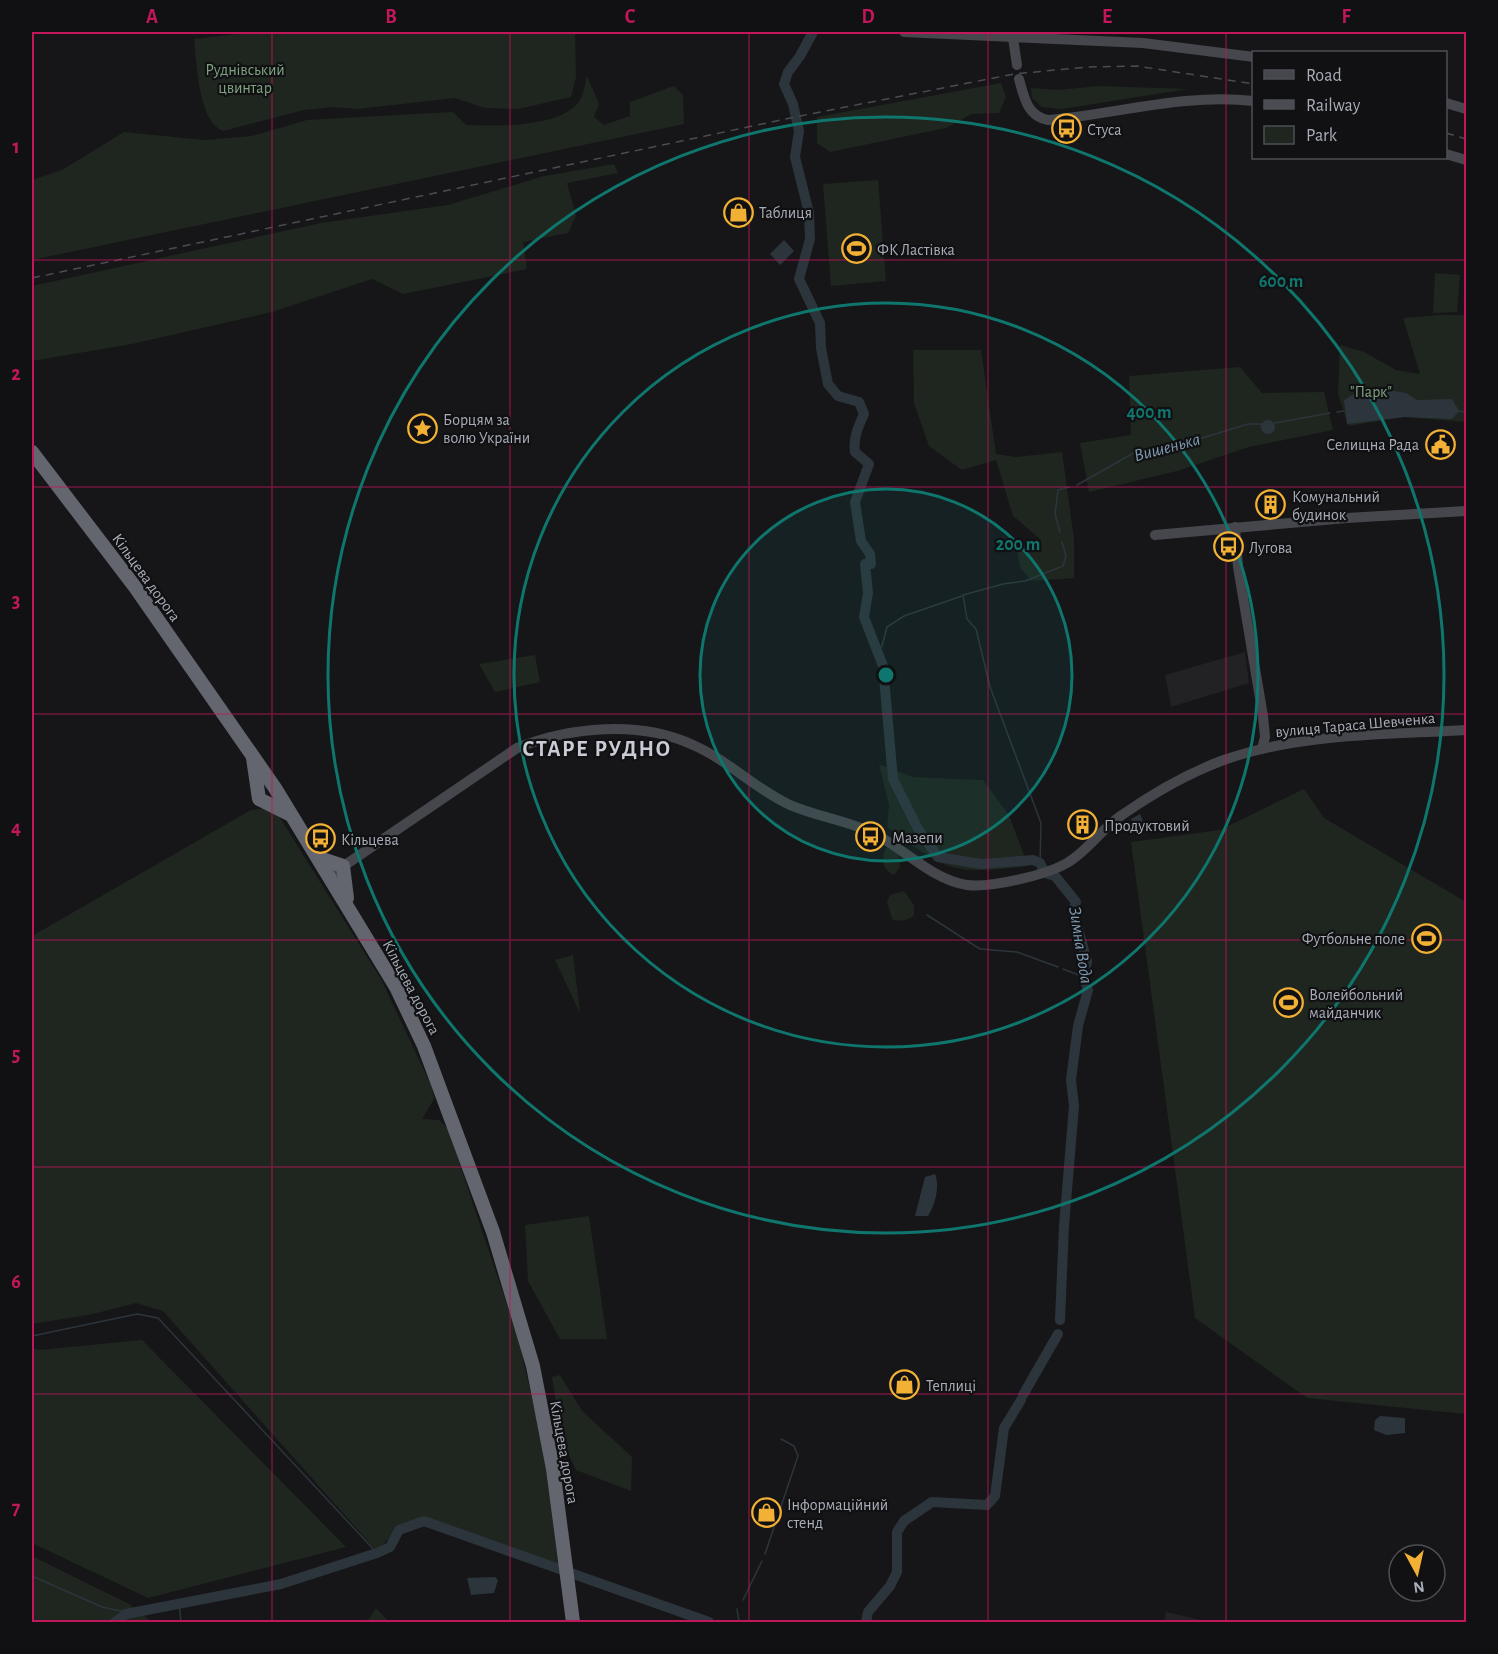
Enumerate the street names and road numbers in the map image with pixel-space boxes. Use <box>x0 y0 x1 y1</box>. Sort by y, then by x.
street label: Кільцева дорога <box>109 531 183 625</box>
street label: вулиця Тараса Шевченка <box>1274 710 1436 741</box>
street label: Кільцева дорога <box>379 937 443 1037</box>
street label: Кільцева дорога <box>547 1399 581 1505</box>

